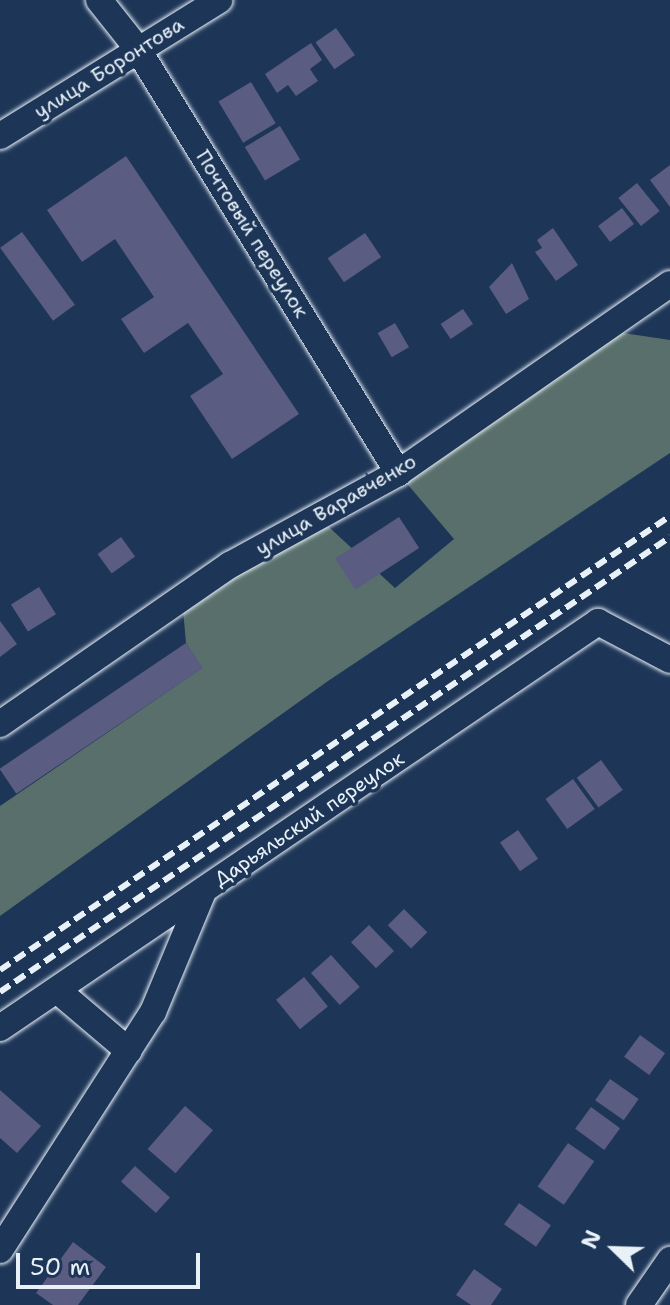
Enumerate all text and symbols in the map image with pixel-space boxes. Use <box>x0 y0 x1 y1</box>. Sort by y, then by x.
street label: улица Боронтова <box>30 12 188 124</box>
street label: Почтовый переулок <box>191 146 313 322</box>
street label: улица Варавченко <box>251 449 421 561</box>
street label: Дарьяльский переулок <box>209 746 409 892</box>
north arrow <box>574 1209 654 1289</box>
text: N <box>575 1226 608 1253</box>
scale bar <box>20 1237 204 1287</box>
text: 50 m <box>30 1251 90 1283</box>

